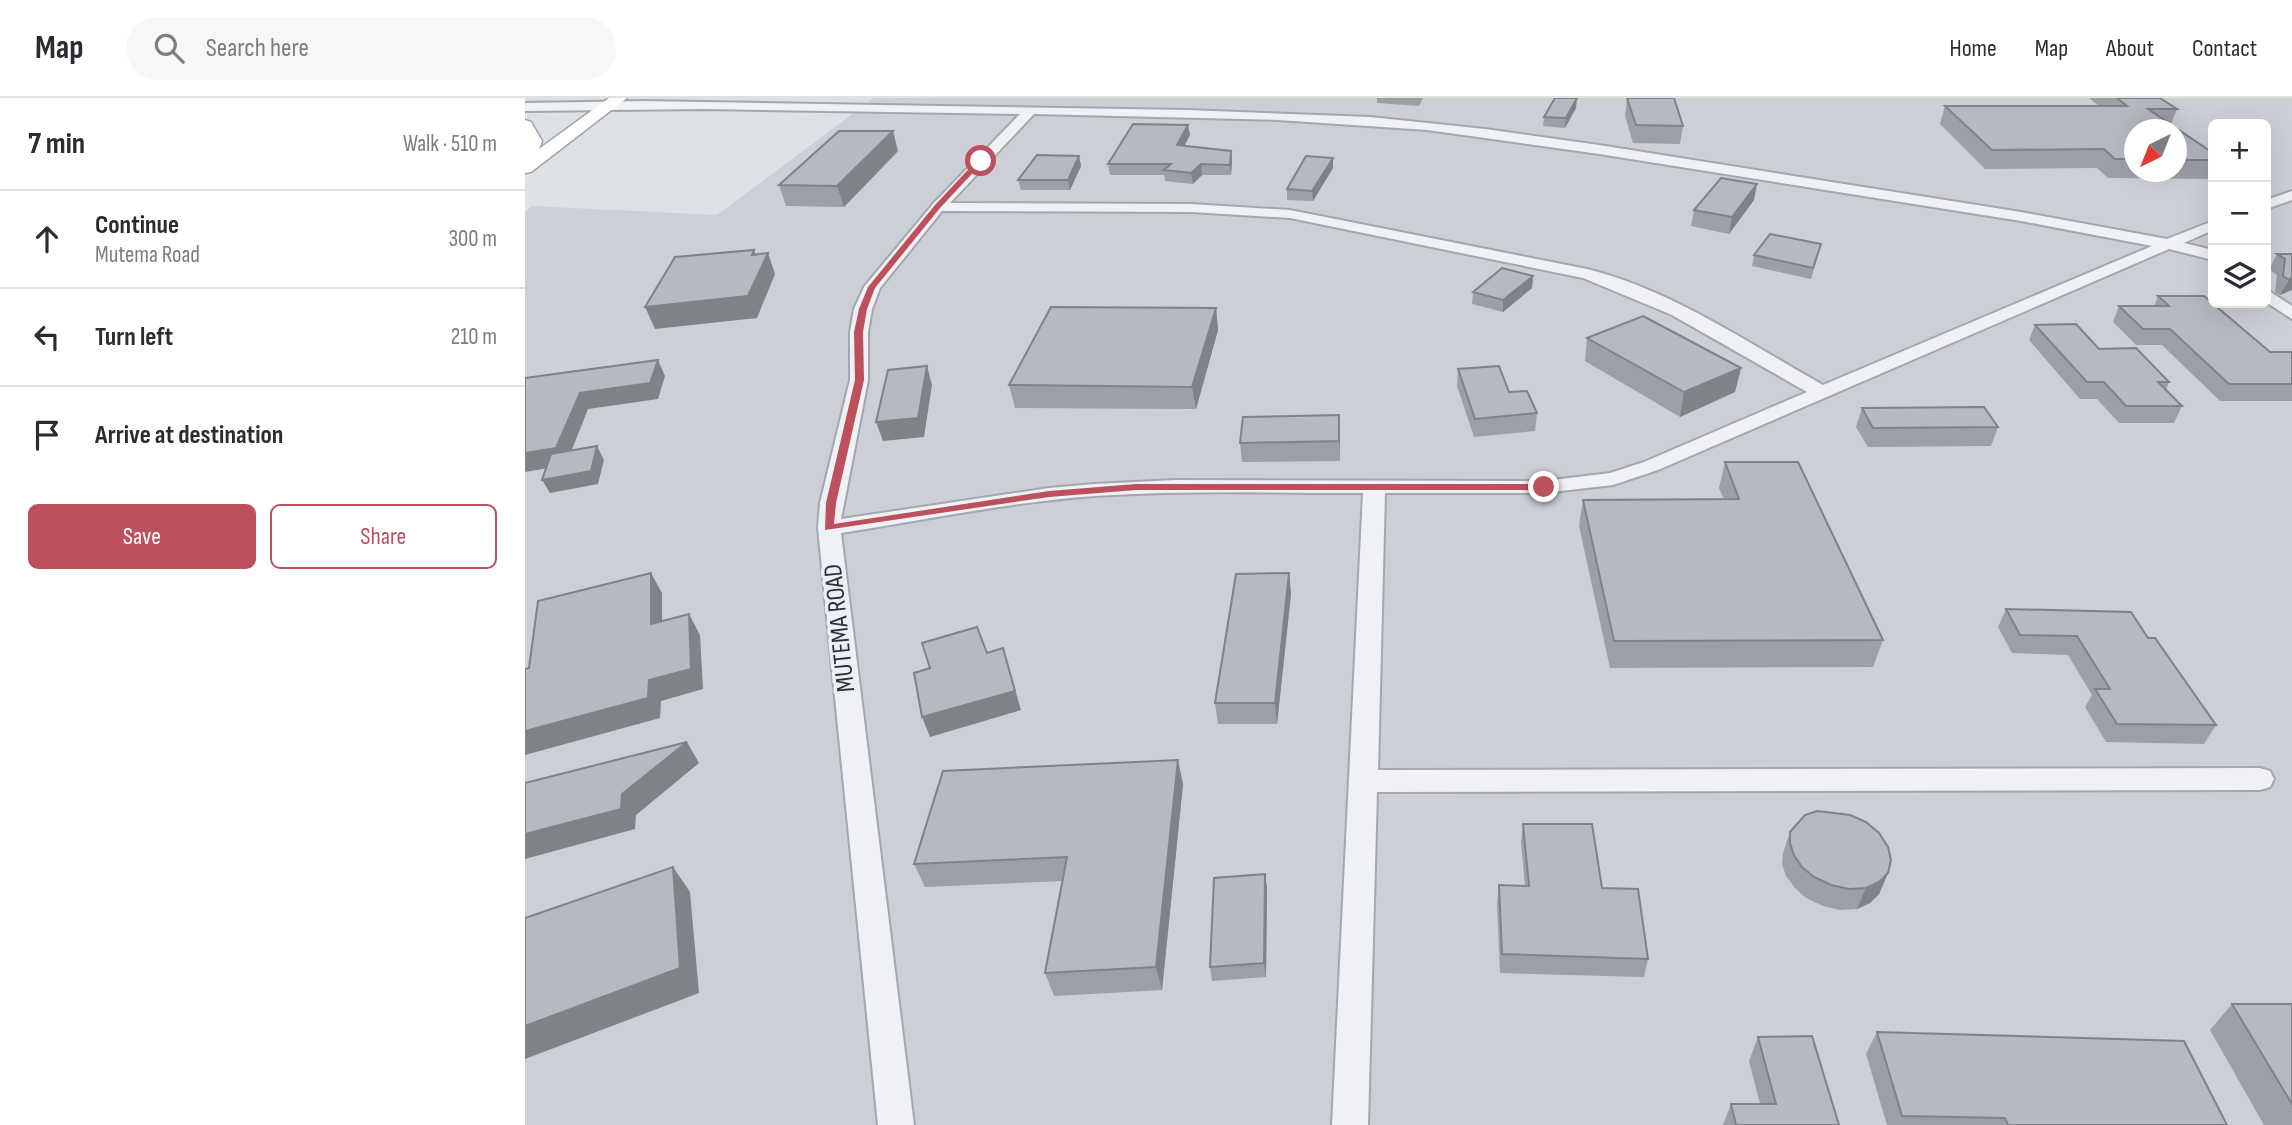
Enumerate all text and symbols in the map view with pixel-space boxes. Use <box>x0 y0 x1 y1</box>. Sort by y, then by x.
search box <box>126 17 616 80</box>
text: Map <box>35 28 84 68</box>
icon: search <box>150 29 188 67</box>
text: Search here <box>206 33 309 64</box>
text: Home <box>1949 34 1997 63</box>
text: Map <box>2035 34 2068 63</box>
text: About <box>2106 34 2154 63</box>
text: Contact <box>2192 34 2257 63</box>
north arrow <box>2124 119 2187 182</box>
map controls <box>2208 119 2271 308</box>
button: + <box>2208 119 2271 182</box>
text: 7 min <box>28 126 85 162</box>
text: Walk · 510 m <box>403 130 497 158</box>
route start <box>965 145 996 176</box>
button: − <box>2208 182 2271 245</box>
text: Continue <box>95 210 179 241</box>
icon: ahead <box>28 220 66 258</box>
text: 300 m <box>448 225 497 253</box>
text: Mutema Road <box>95 241 200 269</box>
button: layers <box>2208 245 2271 308</box>
icon: left <box>28 318 66 356</box>
text: Turn left <box>95 322 173 353</box>
text: 210 m <box>451 323 497 351</box>
icon: arrive <box>28 416 66 454</box>
text: Arrive at destination <box>95 420 283 451</box>
route end <box>1528 471 1559 502</box>
button: Save <box>28 504 256 569</box>
button: Share <box>270 504 497 569</box>
street label: MUTEMA ROAD <box>818 562 862 694</box>

